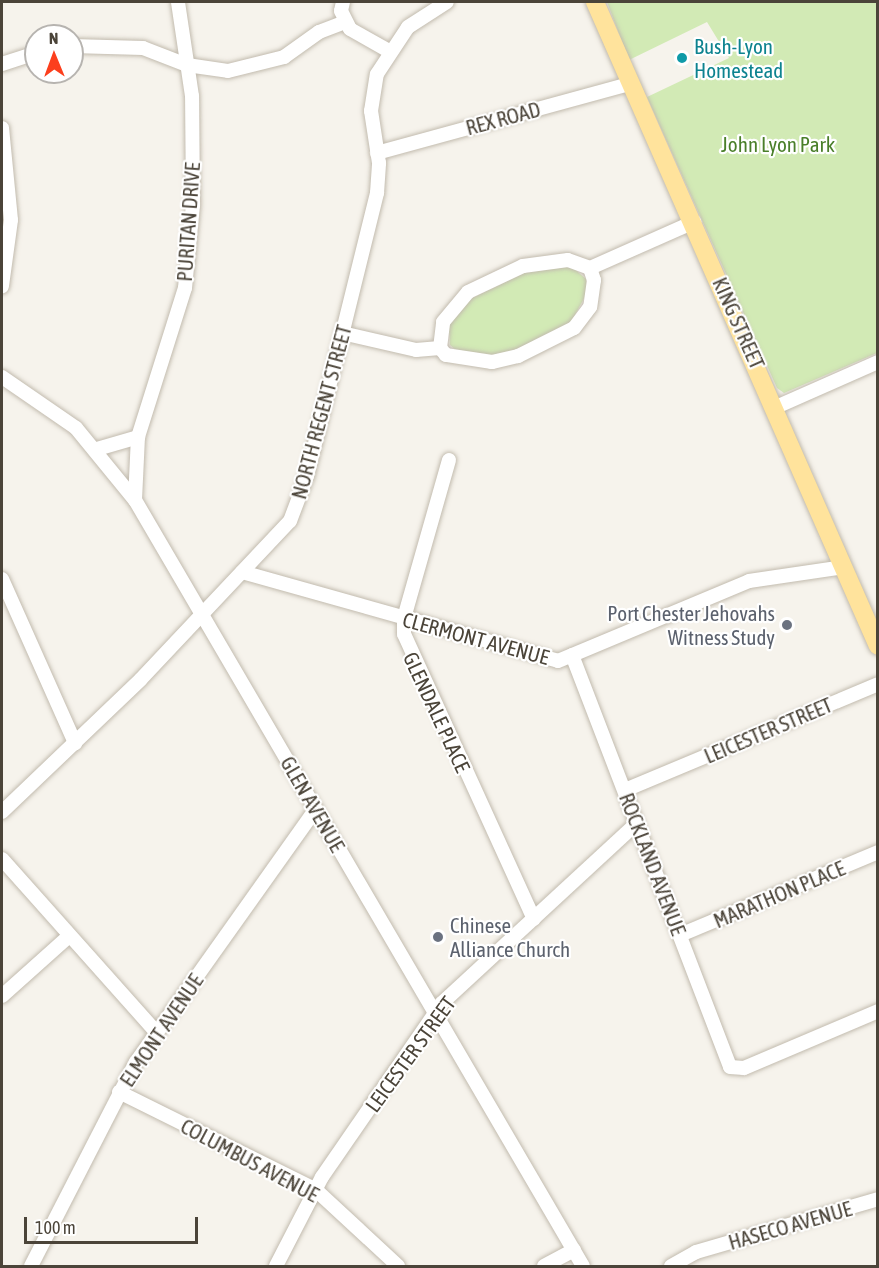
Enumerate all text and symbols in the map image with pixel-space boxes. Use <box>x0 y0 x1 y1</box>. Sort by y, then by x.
north arrow <box>24 24 84 84</box>
text: N <box>49 29 59 47</box>
place label: Bush-Lyon Homestead <box>694 33 783 83</box>
marker: Bush-Lyon Homestead <box>675 51 689 65</box>
street label: REX ROAD <box>463 96 543 140</box>
park label: John Lyon Park <box>721 131 835 157</box>
street label: PURITAN DRIVE <box>171 162 205 282</box>
street label: KING STREET <box>708 273 770 373</box>
street label: NORTH REGENT STREET <box>286 322 356 502</box>
place label: Port Chester Jehovahs Witness Study <box>607 600 775 650</box>
street label: CLERMONT AVENUE <box>400 606 552 670</box>
marker: Port Chester Jehovahs Witness Study <box>780 618 794 632</box>
street label: GLENDALE PLACE <box>398 648 476 776</box>
street label: LEICESTER STREET <box>700 692 836 768</box>
street label: GLEN AVENUE <box>276 752 350 856</box>
street label: ROCKLAND AVENUE <box>614 789 692 939</box>
street label: MARATHON PLACE <box>709 855 849 933</box>
place label: Chinese Alliance Church <box>450 912 570 962</box>
marker: Chinese Alliance Church <box>431 930 445 944</box>
street label: ELMONT AVENUE <box>114 969 208 1091</box>
street label: LEICESTER STREET <box>360 991 460 1117</box>
street label: COLUMBUS AVENUE <box>177 1113 323 1207</box>
street label: HASECO AVENUE <box>725 1195 855 1255</box>
scale bar <box>27 1205 201 1243</box>
text: 100 m <box>35 1217 76 1238</box>

